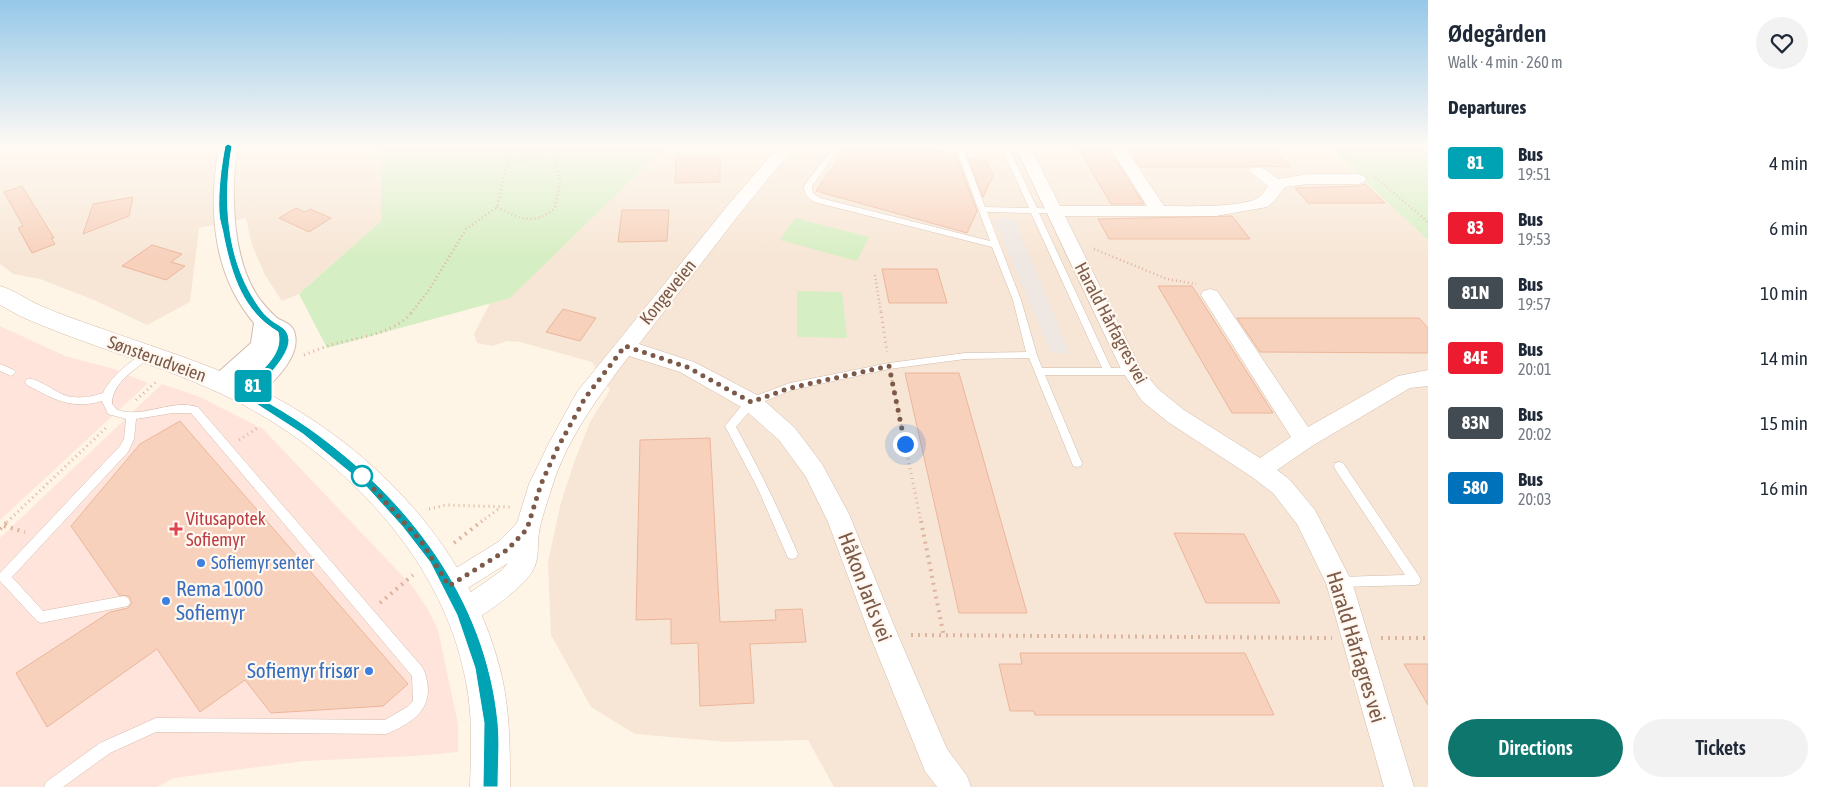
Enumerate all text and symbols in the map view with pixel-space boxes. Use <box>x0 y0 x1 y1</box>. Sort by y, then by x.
button: heart <box>1756 17 1808 69</box>
text: Ødegården <box>1448 20 1546 47</box>
text: Walk · 4 min · 260 m <box>1448 53 1562 71</box>
text: Departures <box>1448 96 1526 118</box>
text: Bus <box>1518 143 1543 165</box>
text: 81 <box>1467 152 1484 173</box>
text: 4 min <box>1769 152 1808 174</box>
text: 19:51 <box>1518 165 1551 183</box>
text: Bus <box>1518 208 1543 230</box>
text: 83 <box>1467 217 1484 238</box>
text: 6 min <box>1769 217 1808 239</box>
text: 19:53 <box>1518 230 1551 248</box>
street label: Kongeveien <box>635 255 700 328</box>
street label: Harald Hårfagres vei <box>1071 258 1152 387</box>
text: Bus <box>1518 273 1543 295</box>
text: 81N <box>1462 282 1489 303</box>
text: 10 min <box>1760 282 1808 304</box>
text: 19:57 <box>1518 295 1551 313</box>
street label: Sønsterudveien <box>105 331 209 386</box>
text: Bus <box>1518 338 1543 360</box>
text: 84E <box>1463 347 1488 368</box>
text: 14 min <box>1760 347 1808 369</box>
text: 20:01 <box>1518 360 1552 378</box>
line badge: 81 <box>230 370 276 402</box>
text: 81 <box>245 375 261 396</box>
text: Bus <box>1518 403 1543 425</box>
text: 83N <box>1462 412 1489 433</box>
text: 15 min <box>1760 412 1808 434</box>
text: 20:02 <box>1518 425 1552 443</box>
your location <box>893 432 918 457</box>
unlabelled marker <box>351 465 373 487</box>
text: Bus <box>1518 468 1543 490</box>
text: 580 <box>1463 477 1488 498</box>
text: 16 min <box>1760 477 1808 499</box>
text: 20:03 <box>1518 490 1552 508</box>
place label: Vitusapotek Sofiemyr <box>186 508 266 550</box>
marker: Vitusapotek Sofiemyr <box>170 523 182 535</box>
street label: Håkon Jarls vei <box>834 529 898 645</box>
place label: Sofiemyr senter <box>211 552 315 573</box>
marker: Sofiemyr senter <box>195 557 207 569</box>
street label: Harald Hårfagres vei <box>1323 568 1391 725</box>
place label: Rema 1000 Sofiemyr <box>176 576 263 624</box>
marker: Rema 1000 Sofiemyr <box>160 595 172 607</box>
place label: Sofiemyr frisør <box>247 658 360 682</box>
marker: Sofiemyr frisør <box>363 665 375 677</box>
button: Directions <box>1448 719 1623 777</box>
button: Tickets <box>1633 719 1808 777</box>

